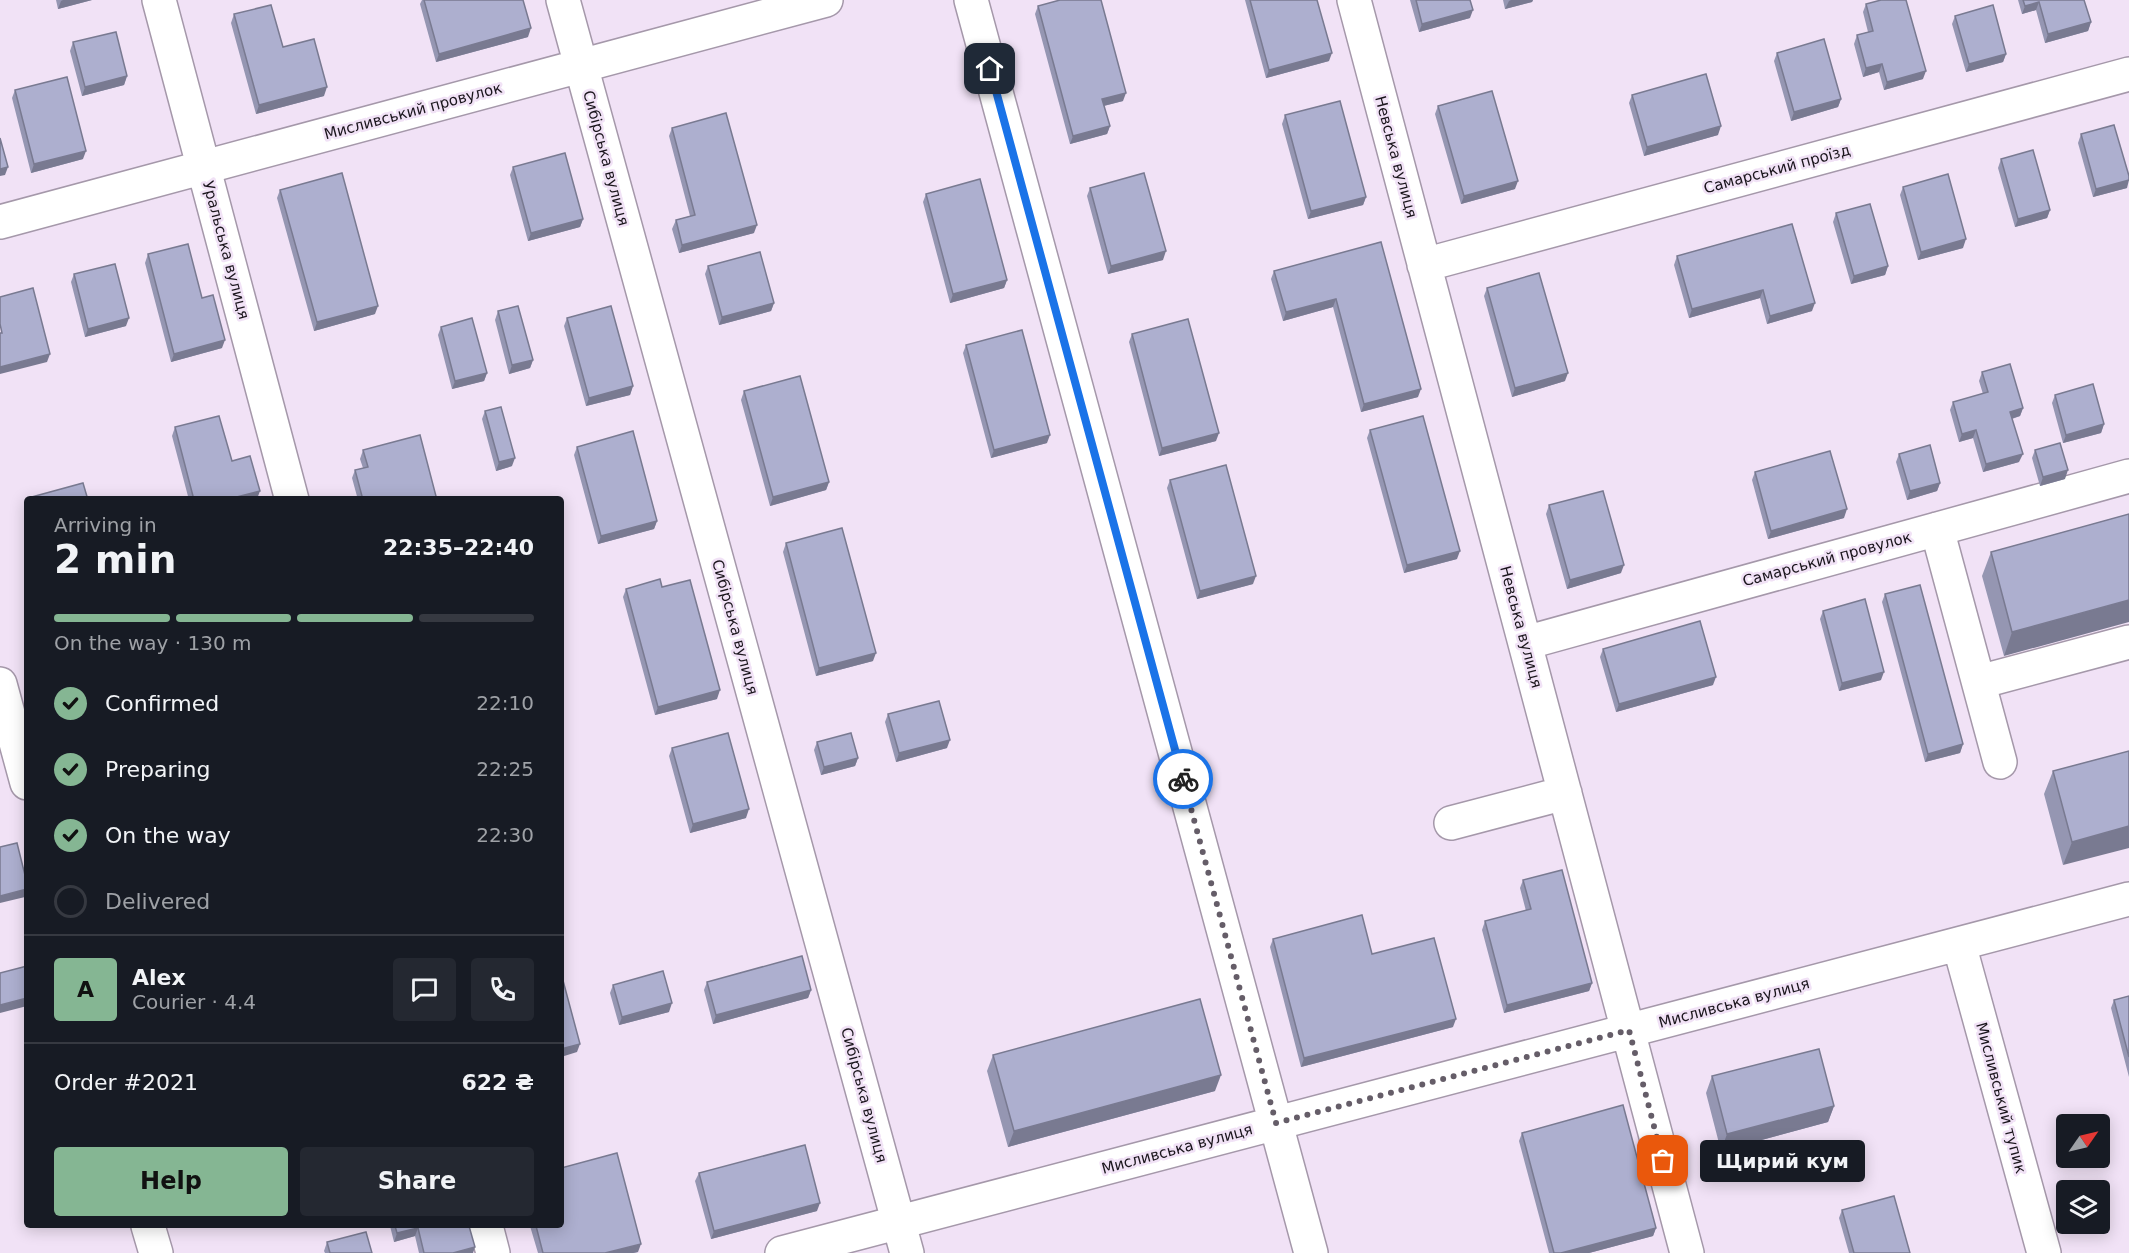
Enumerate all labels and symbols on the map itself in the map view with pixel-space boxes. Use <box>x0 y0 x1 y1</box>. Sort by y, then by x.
pin <box>964 43 1015 94</box>
street label: Мисливський провулок <box>322 79 504 143</box>
street label: Сибірська вулиця <box>579 88 633 228</box>
street label: Невська вулиця <box>1371 94 1421 220</box>
street label: Самарський проїзд <box>1702 141 1852 197</box>
street label: Уральська вулиця <box>199 179 253 321</box>
street label: Самарський провулок <box>1741 528 1913 590</box>
street label: Сибірська вулиця <box>708 557 762 697</box>
street label: Невська вулиця <box>1496 564 1546 690</box>
courier <box>1153 749 1213 809</box>
street label: Мисливська вулиця <box>1657 974 1811 1032</box>
street label: Мисливський тупик <box>1972 1020 2030 1176</box>
street label: Сибірська вулиця <box>837 1025 891 1165</box>
north arrow <box>2056 1114 2110 1168</box>
street label: Мисливська вулиця <box>1100 1120 1254 1178</box>
pin <box>1637 1135 1688 1186</box>
callout: Щирий кум <box>1699 1140 1864 1182</box>

